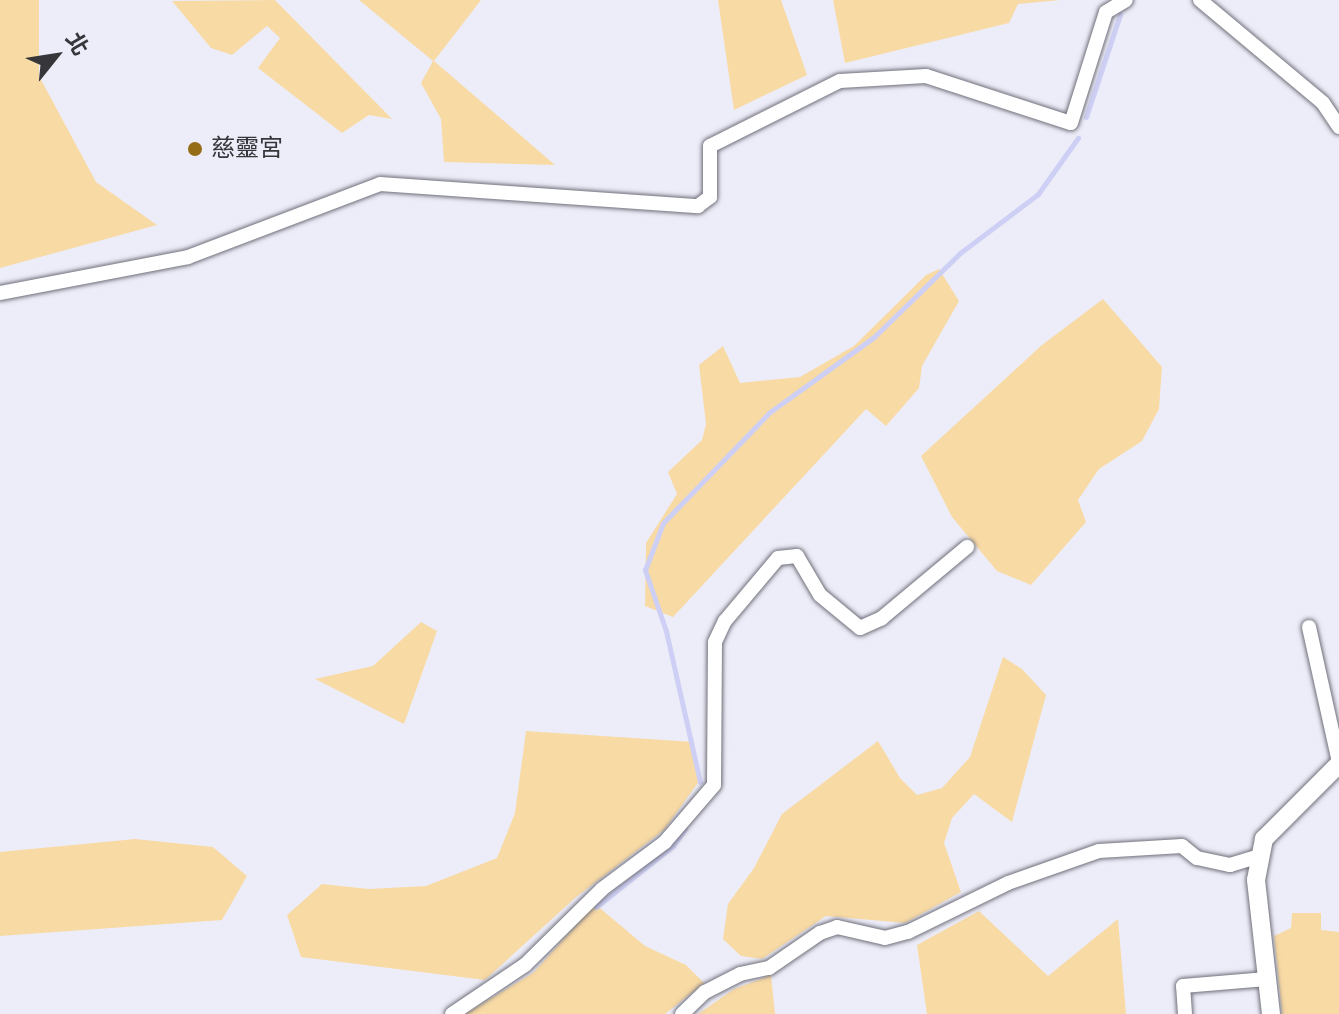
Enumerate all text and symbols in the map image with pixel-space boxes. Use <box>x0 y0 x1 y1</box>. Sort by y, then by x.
north arrow <box>16 16 96 96</box>
text: 北 <box>61 28 94 60</box>
place label: 慈靈宮 <box>211 135 283 163</box>
marker: 慈靈宮 <box>186 140 204 158</box>

